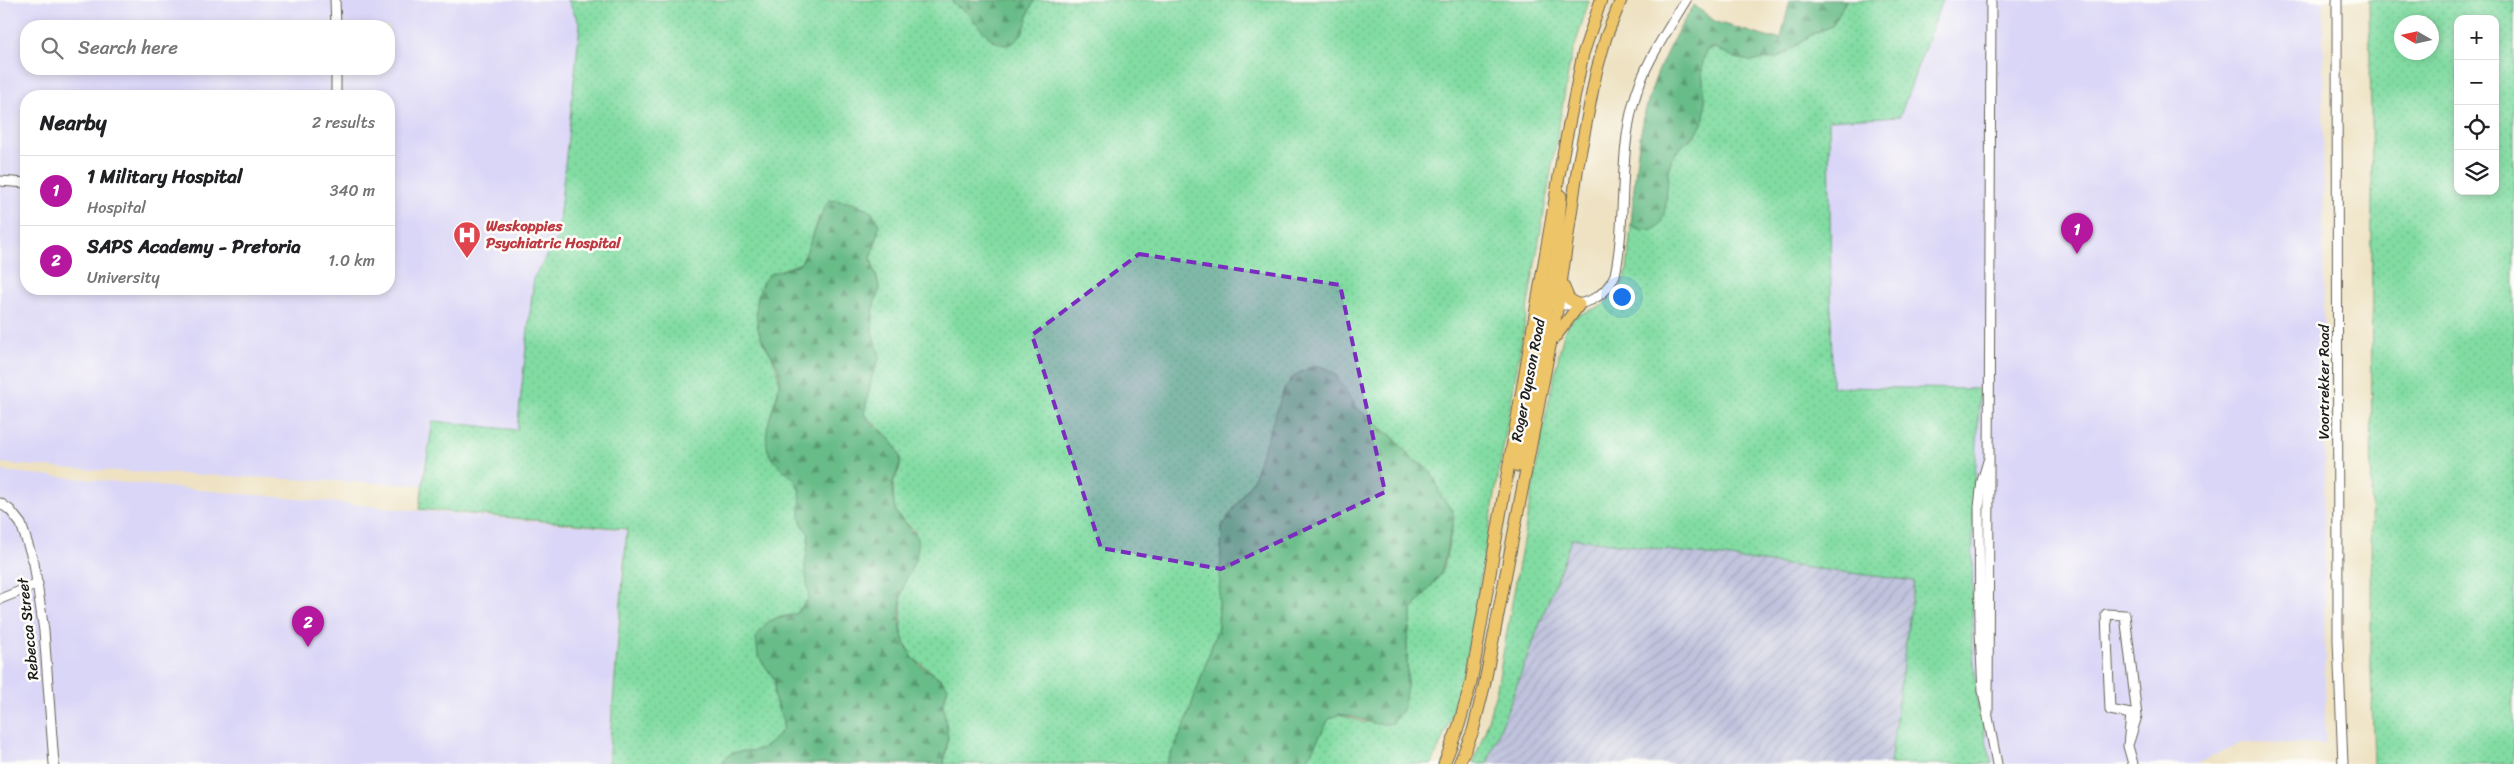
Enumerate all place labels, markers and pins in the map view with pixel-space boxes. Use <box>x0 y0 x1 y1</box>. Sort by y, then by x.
place label: Weskoppies Psychiatric Hospital <box>486 213 621 256</box>
pin: 1 <box>2061 213 2093 254</box>
hospital icon: Weskoppies Psychiatric Hospital <box>452 220 482 259</box>
pin: 2 <box>292 606 324 647</box>

